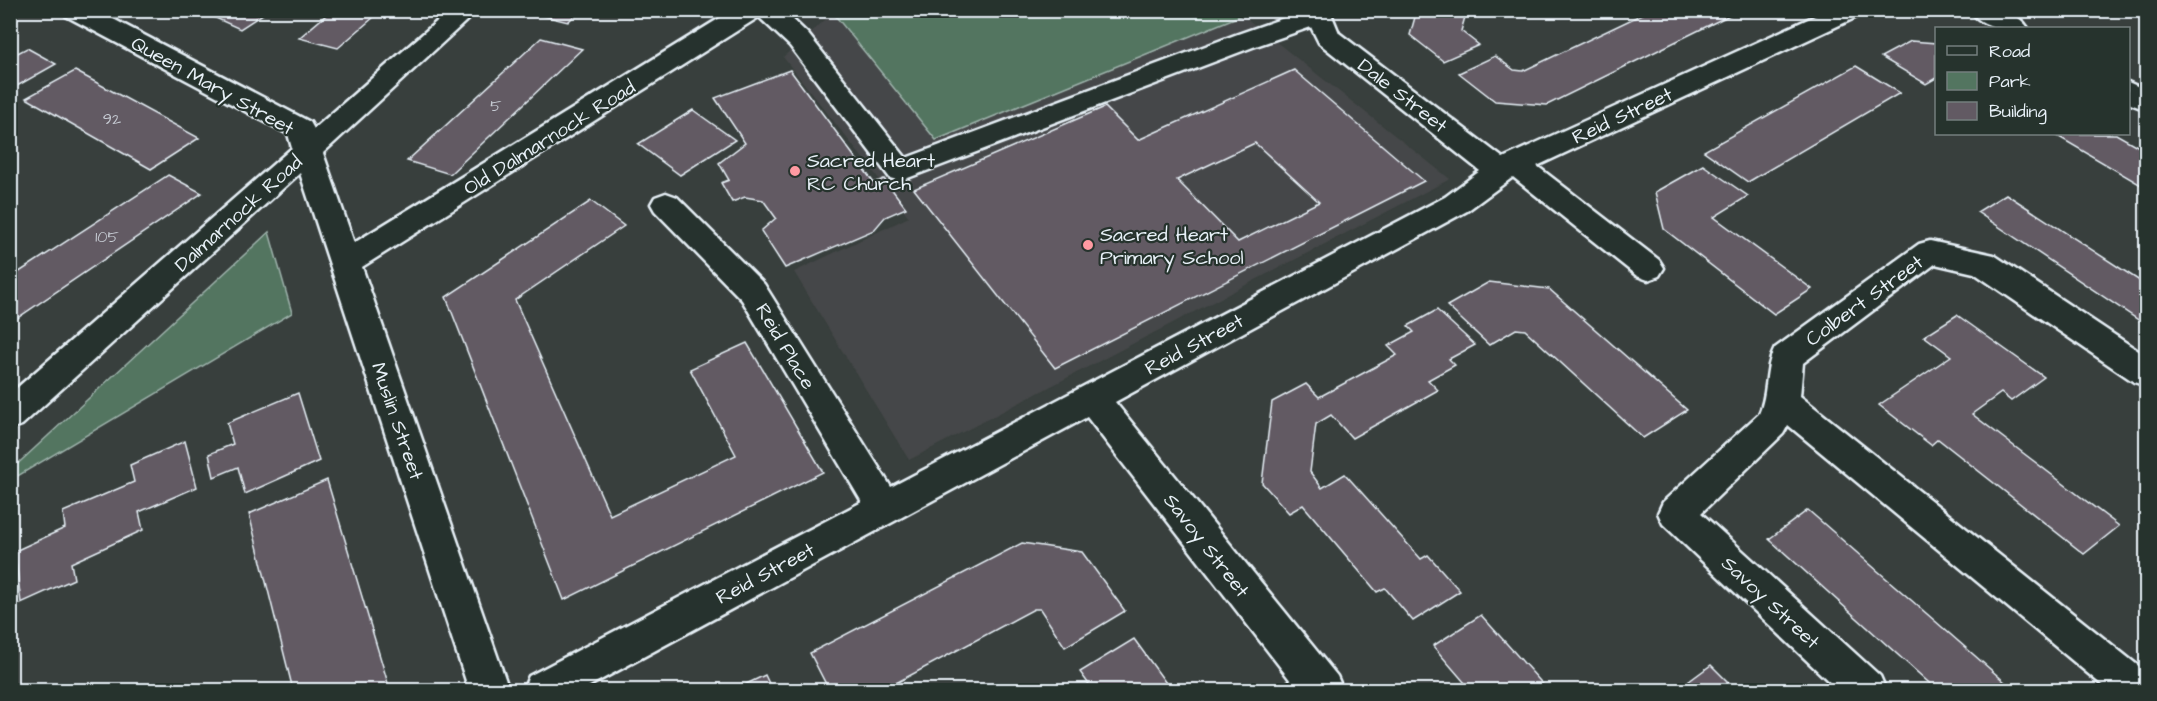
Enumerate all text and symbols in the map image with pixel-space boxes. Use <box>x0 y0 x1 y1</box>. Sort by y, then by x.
legend <box>1935 27 2130 135</box>
street label: Queen Mary Street <box>125 29 299 143</box>
text: Road <box>1989 39 2030 64</box>
street label: Dale Street <box>1352 52 1453 140</box>
text: Park <box>1989 69 2031 94</box>
street label: Old Dalmarnock Road <box>458 74 641 202</box>
street label: Reid Street <box>1568 80 1677 151</box>
house number: 5 <box>490 95 502 117</box>
text: Building <box>1989 99 2047 125</box>
house number: 92 <box>103 108 121 130</box>
place label: Sacred Heart RC Church <box>807 147 935 198</box>
street label: Dalmarnock Road <box>169 149 309 279</box>
marker: Sacred Heart RC Church <box>788 164 802 178</box>
place label: Sacred Heart Primary School <box>1100 221 1244 273</box>
house number: 105 <box>95 226 119 248</box>
marker: Sacred Heart Primary School <box>1081 238 1095 252</box>
street label: Colbert Street <box>1800 249 1929 353</box>
street label: Reid Place <box>748 298 822 395</box>
street label: Reid Street <box>1140 307 1249 383</box>
street label: Muslin Street <box>364 359 430 484</box>
street label: Savoy Street <box>1156 488 1256 604</box>
street label: Reid Street <box>711 536 820 612</box>
street label: Savoy Street <box>1714 550 1826 656</box>

